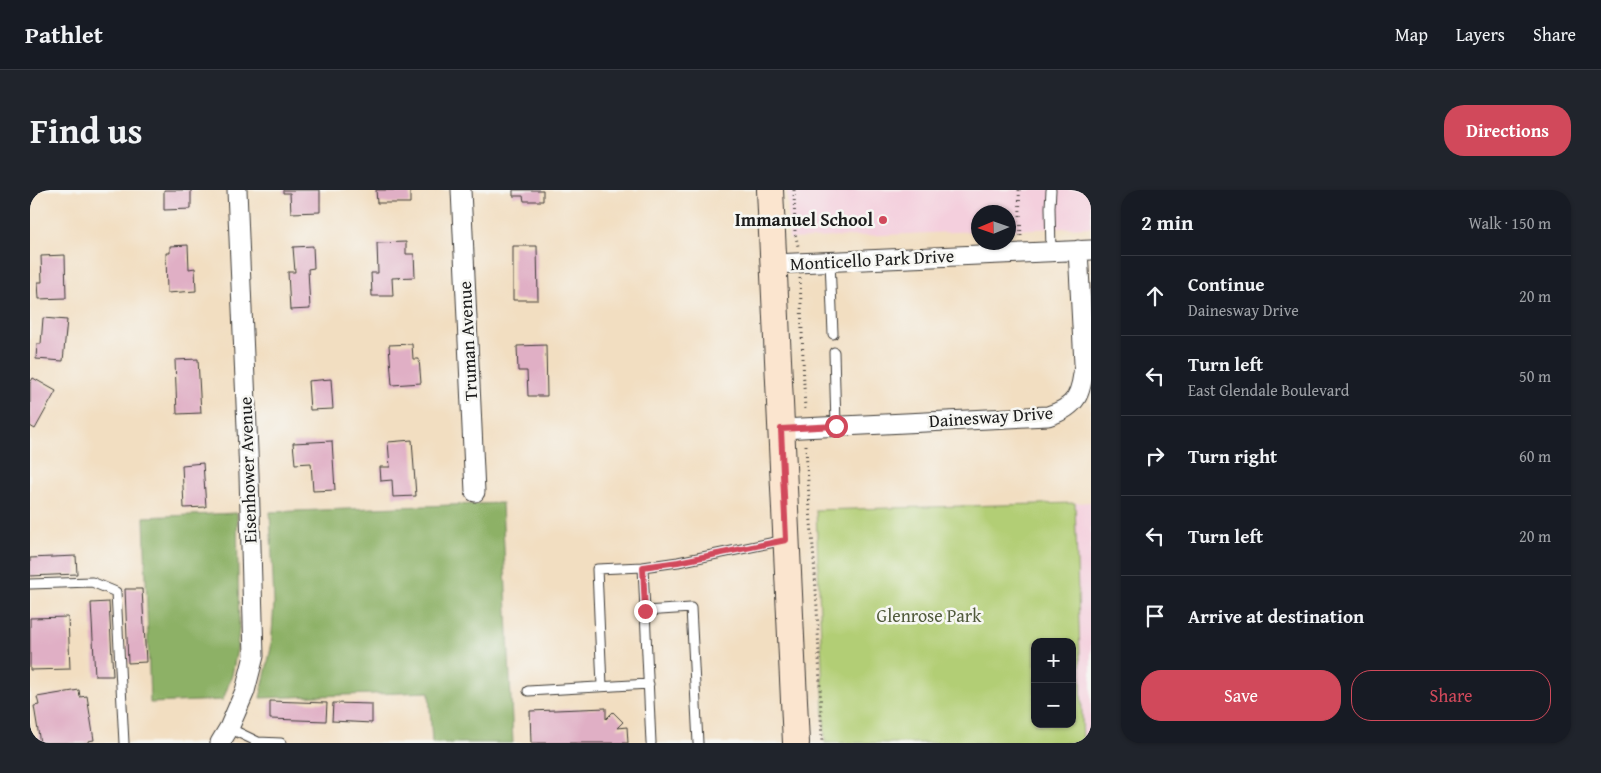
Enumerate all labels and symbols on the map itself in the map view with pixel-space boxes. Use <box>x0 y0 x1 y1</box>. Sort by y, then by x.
north arrow <box>971 205 1016 250</box>
place label: Immanuel School <box>735 206 873 233</box>
marker: Immanuel School <box>877 214 889 226</box>
street label: Monticello Park Drive <box>789 242 955 277</box>
street label: Truman Avenue <box>451 280 484 402</box>
street label: Eisenhower Avenue <box>231 396 264 544</box>
street label: Dainesway Drive <box>928 399 1054 434</box>
route start <box>825 415 848 438</box>
route end <box>634 600 657 623</box>
park label: Glenrose Park <box>877 602 982 629</box>

